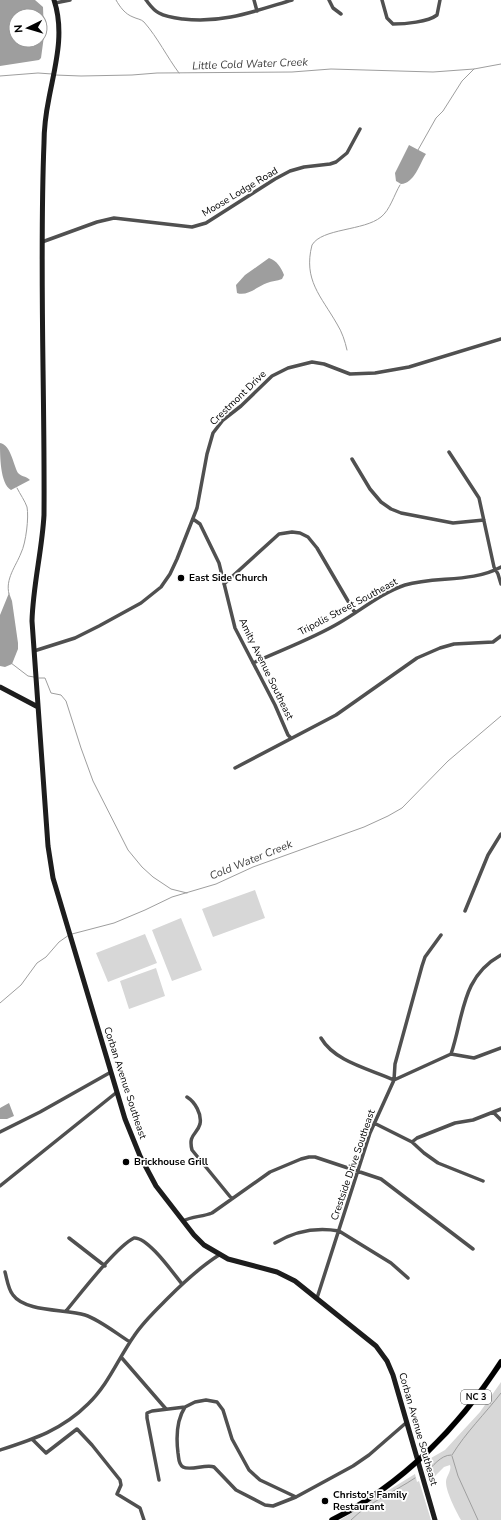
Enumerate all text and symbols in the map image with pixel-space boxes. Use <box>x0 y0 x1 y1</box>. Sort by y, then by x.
north arrow <box>8 8 48 48</box>
text: N <box>11 24 26 34</box>
water label: Little Cold Water Creek <box>192 54 309 74</box>
street label: Moose Lodge Road <box>199 164 281 220</box>
street label: Crestmont Drive <box>207 367 269 429</box>
place label: East Side Church <box>189 571 268 585</box>
marker: East Side Church <box>176 573 186 583</box>
street label: Tripolis Street Southeast <box>296 575 400 639</box>
street label: Amity Avenue Southeast <box>235 616 297 723</box>
water label: Cold Water Creek <box>207 836 295 883</box>
street label: Corban Avenue Southeast <box>100 1025 150 1141</box>
street label: Crestside Drive Southeast <box>327 1107 379 1222</box>
place label: Brickhouse Grill <box>134 1155 209 1169</box>
marker: Brickhouse Grill <box>121 1157 131 1167</box>
street label: Corban Avenue Southeast <box>395 1371 441 1488</box>
road number: NC 3 <box>461 1390 491 1404</box>
place label: Christo's Family Restaurant <box>333 1488 408 1514</box>
marker: Christo's Family Restaurant <box>320 1496 330 1506</box>

